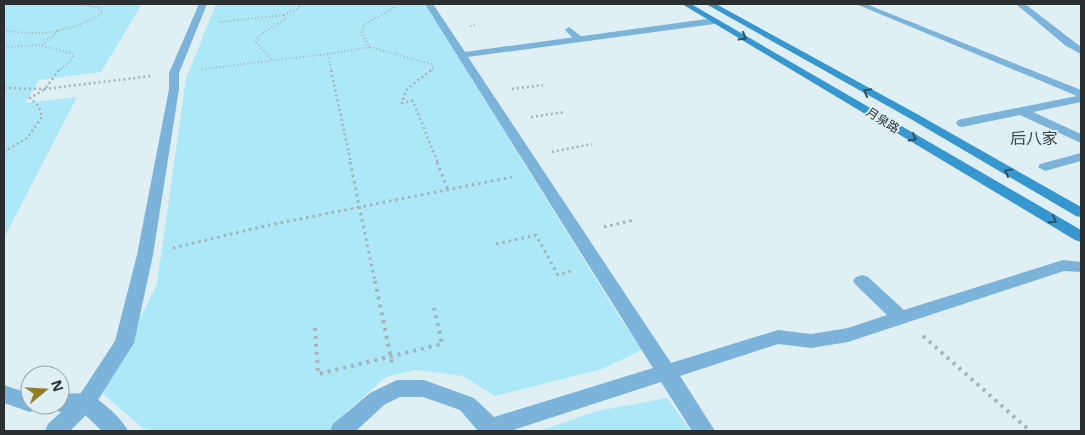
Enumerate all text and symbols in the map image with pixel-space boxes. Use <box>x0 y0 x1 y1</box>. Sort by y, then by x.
one-way arrow <box>737 31 746 41</box>
one-way arrow <box>864 88 873 98</box>
street label: 月泉路 <box>863 103 903 137</box>
district label: 后八家 <box>1010 127 1058 149</box>
one-way arrow <box>907 132 916 142</box>
one-way arrow <box>1005 169 1014 179</box>
one-way arrow <box>1047 214 1056 224</box>
north arrow <box>20 365 70 415</box>
text: N <box>47 377 69 394</box>

